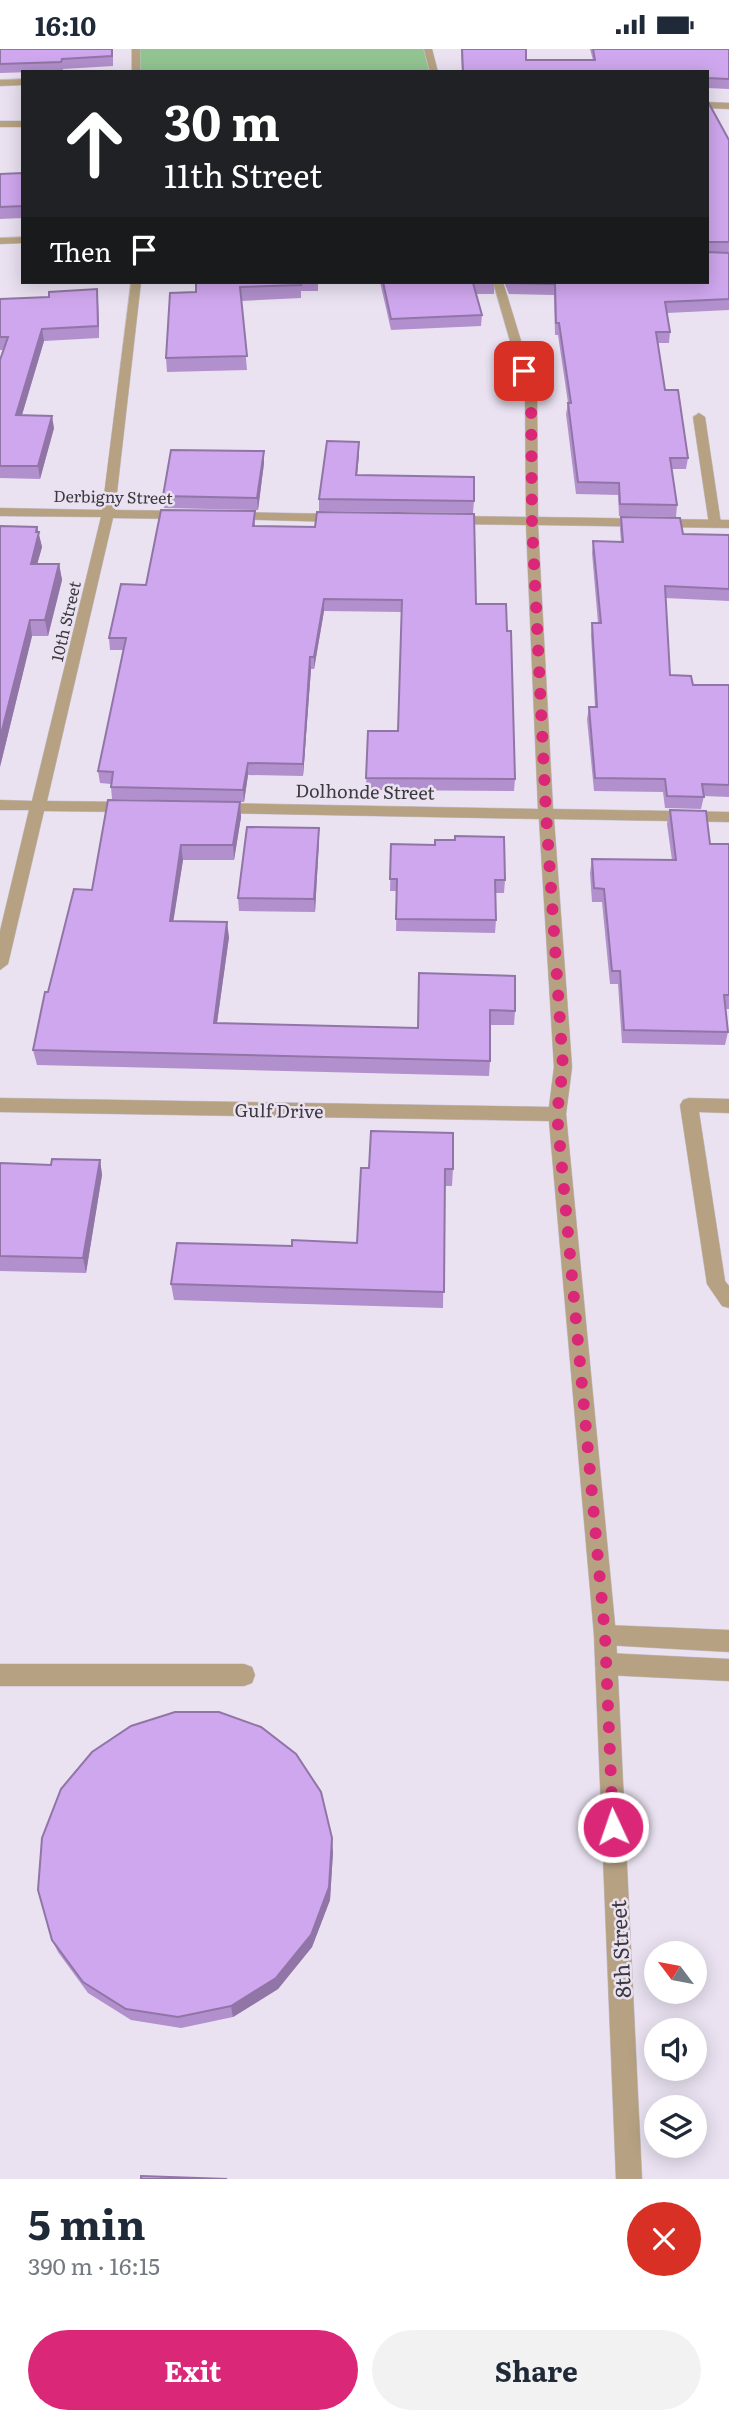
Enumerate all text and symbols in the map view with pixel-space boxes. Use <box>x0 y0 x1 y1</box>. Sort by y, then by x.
text: 16:10 <box>35 5 96 44</box>
text: 30 m <box>164 83 280 156</box>
icon: ahead <box>49 98 140 189</box>
text: 11th Street <box>164 150 322 198</box>
text: Then <box>49 231 111 270</box>
icon: arrive <box>125 231 163 269</box>
pin <box>494 341 554 401</box>
icon: arrive <box>505 352 543 390</box>
street label: Derbigny Street <box>53 483 173 509</box>
street label: 10th Street <box>44 578 86 664</box>
street label: Dolhonde Street <box>295 776 436 806</box>
street label: Gulf Drive <box>234 1096 324 1124</box>
position arrow <box>576 1790 650 1864</box>
street label: 8th Street <box>601 1899 637 1999</box>
north arrow <box>644 1941 707 2004</box>
map controls <box>644 1941 707 2158</box>
button: sound <box>644 2018 707 2081</box>
button: layers <box>644 2095 707 2158</box>
text: 5 min <box>28 2191 146 2253</box>
button: close <box>627 2202 701 2276</box>
text: 390 m · 16:15 <box>28 2248 160 2282</box>
button: Exit <box>28 2330 358 2410</box>
button: Share <box>372 2330 701 2410</box>

